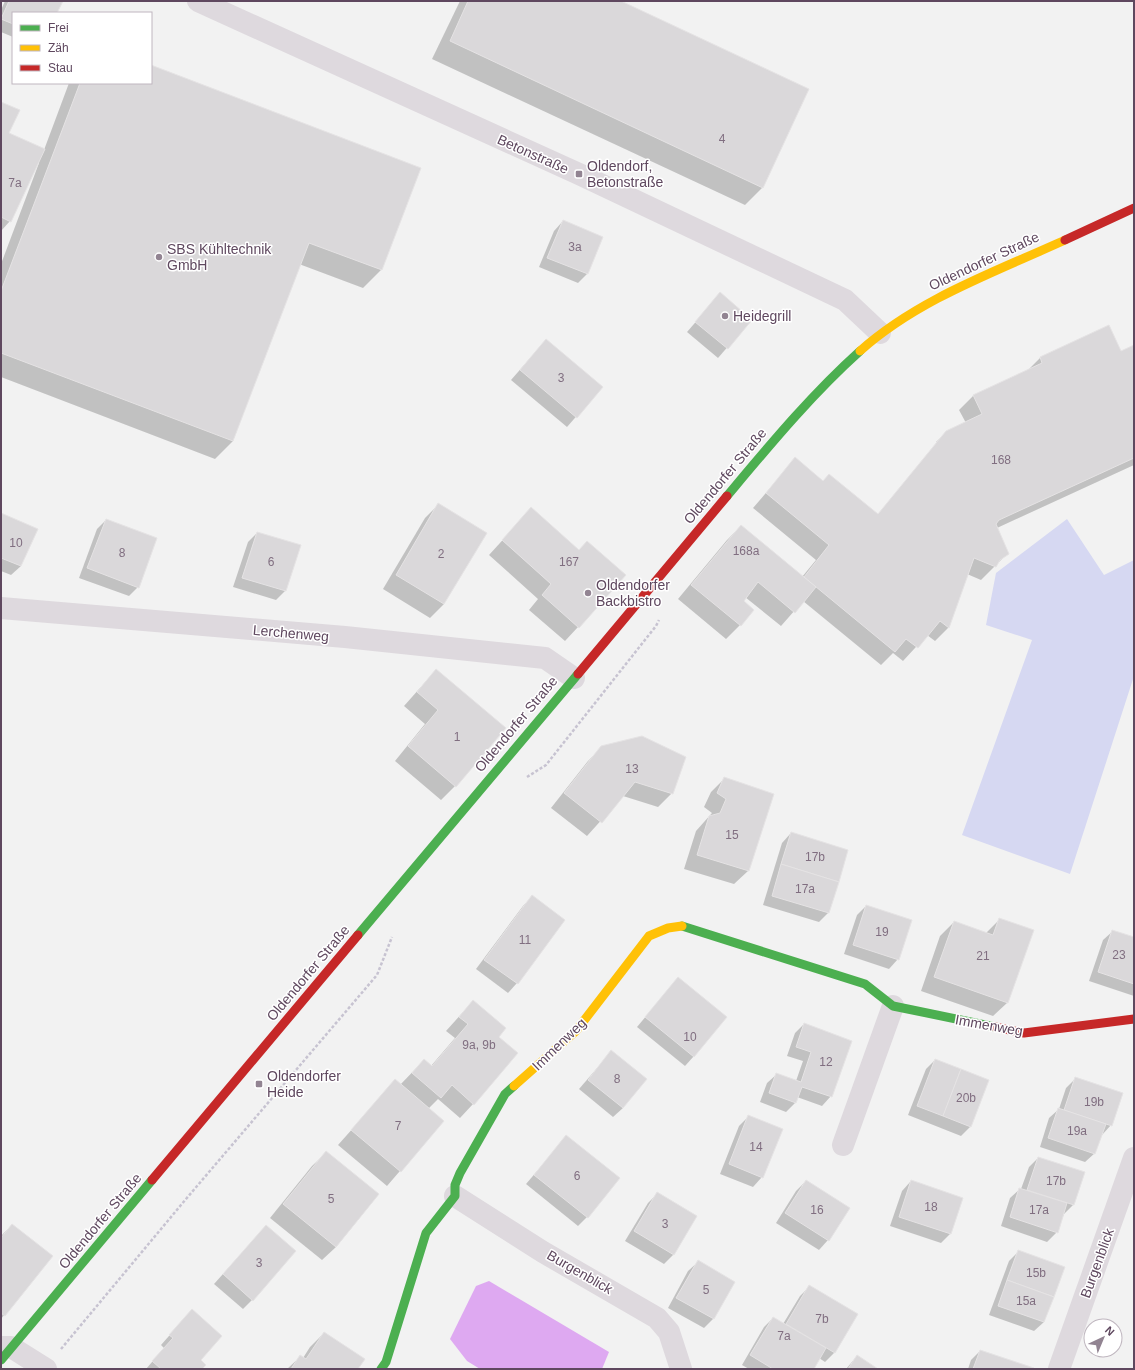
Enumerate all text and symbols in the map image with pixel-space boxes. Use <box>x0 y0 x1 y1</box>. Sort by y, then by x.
legend <box>12 12 152 84</box>
text: Frei <box>48 21 69 35</box>
text: Zäh <box>48 41 69 55</box>
text: Stau <box>48 61 73 75</box>
street label: Betonstraße <box>495 131 571 177</box>
house number: 4 <box>719 132 726 146</box>
place label: Oldendorf, Betonstraße <box>587 158 663 190</box>
marker: Oldendorf, Betonstraße <box>574 169 584 179</box>
house number: 7a <box>8 176 22 190</box>
street label: Oldendorfer Straße <box>926 228 1042 294</box>
house number: 3a <box>568 240 582 254</box>
place label: SBS Kühltechnik GmbH <box>167 241 272 273</box>
marker: SBS Kühltechnik GmbH <box>154 252 164 262</box>
place label: Heidegrill <box>733 308 791 324</box>
marker: Heidegrill <box>720 311 730 321</box>
house number: 3 <box>558 371 565 385</box>
street label: Oldendorfer Straße <box>680 425 770 527</box>
house number: 168 <box>991 453 1011 467</box>
house number: 10 <box>9 536 23 550</box>
house number: 168a <box>733 544 760 558</box>
house number: 8 <box>119 546 126 560</box>
house number: 2 <box>438 547 445 561</box>
house number: 6 <box>268 555 275 569</box>
house number: 167 <box>559 555 579 569</box>
place label: Oldendorfer Backbistro <box>596 577 670 609</box>
marker: Oldendorfer Backbistro <box>583 588 593 598</box>
street label: Lerchenweg <box>252 622 330 644</box>
street label: Oldendorfer Straße <box>471 673 561 775</box>
house number: 1 <box>454 730 461 744</box>
house number: 13 <box>625 762 639 776</box>
house number: 15 <box>725 828 739 842</box>
house number: 17b <box>805 850 825 864</box>
house number: 17a <box>795 882 815 896</box>
street label: Oldendorfer Straße <box>263 922 353 1024</box>
house number: 19 <box>875 925 889 939</box>
house number: 11 <box>519 933 532 947</box>
house number: 23 <box>1112 948 1126 962</box>
house number: 21 <box>976 949 990 963</box>
street label: Immenweg <box>954 1011 1024 1039</box>
street label: Immenweg <box>529 1014 589 1074</box>
house number: 10 <box>683 1030 697 1044</box>
house number: 9a, 9b <box>462 1038 496 1052</box>
house number: 12 <box>819 1055 833 1069</box>
place label: Oldendorfer Heide <box>267 1068 341 1100</box>
house number: 8 <box>614 1072 621 1086</box>
marker: Oldendorfer Heide <box>254 1079 264 1089</box>
house number: 20b <box>956 1091 976 1105</box>
house number: 19b <box>1084 1095 1104 1109</box>
house number: 7 <box>395 1119 402 1133</box>
house number: 19a <box>1067 1124 1087 1138</box>
house number: 14 <box>749 1140 763 1154</box>
house number: 6 <box>574 1169 581 1183</box>
street label: Oldendorfer Straße <box>55 1170 145 1272</box>
house number: 17b <box>1046 1174 1066 1188</box>
house number: 5 <box>328 1192 335 1206</box>
house number: 18 <box>924 1200 938 1214</box>
house number: 16 <box>810 1203 824 1217</box>
house number: 17a <box>1029 1203 1049 1217</box>
house number: 3 <box>662 1217 669 1231</box>
street label: Burgenblick <box>1077 1225 1117 1300</box>
street label: Burgenblick <box>544 1247 617 1298</box>
house number: 3 <box>256 1256 263 1270</box>
house number: 15b <box>1026 1266 1046 1280</box>
house number: 5 <box>703 1283 710 1297</box>
house number: 15a <box>1016 1294 1036 1308</box>
house number: 7b <box>815 1312 829 1326</box>
north arrow <box>1083 1318 1123 1358</box>
text: N <box>1103 1324 1117 1338</box>
house number: 7a <box>777 1329 791 1343</box>

